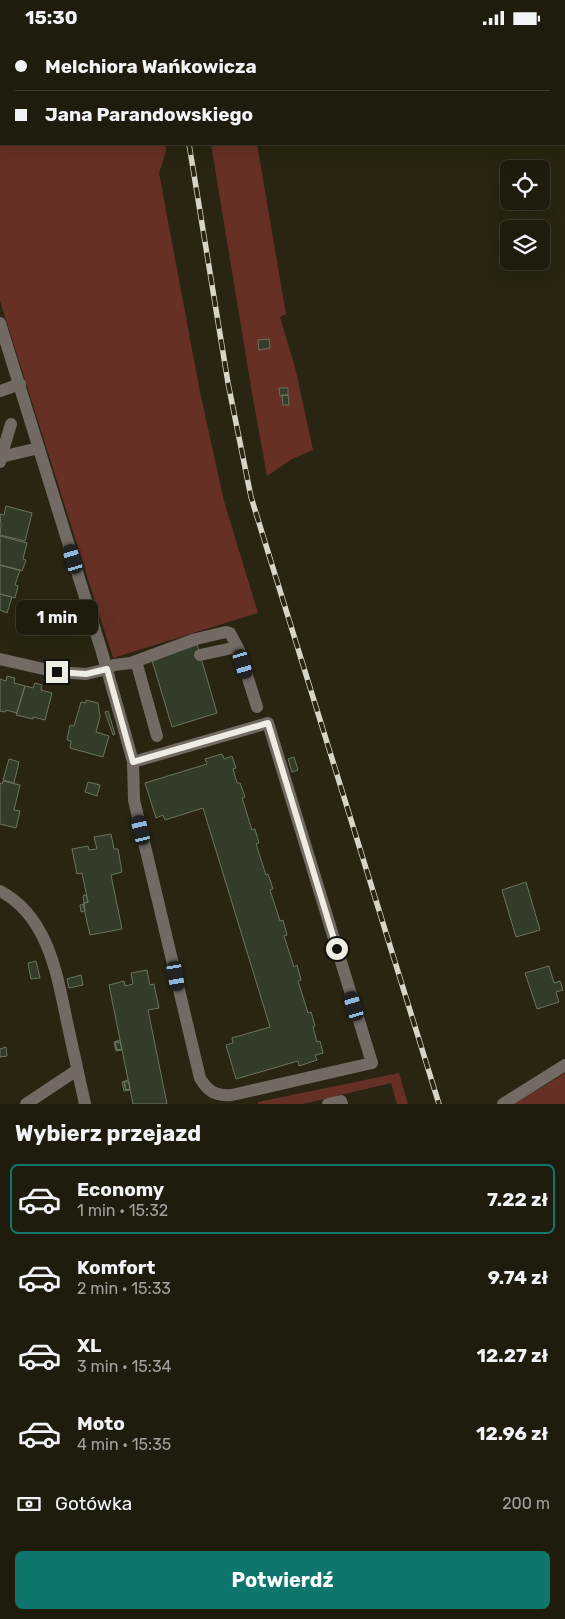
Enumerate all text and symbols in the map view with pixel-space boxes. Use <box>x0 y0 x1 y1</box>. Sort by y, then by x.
text: 15:30 <box>25 6 78 29</box>
text: Melchiora Wańkowicza <box>45 55 257 78</box>
text: Jana Parandowskiego <box>45 103 253 126</box>
map controls <box>500 160 550 270</box>
button: locate <box>500 160 550 210</box>
button: layers <box>500 220 550 270</box>
car <box>61 542 84 576</box>
callout: 1 min <box>16 599 98 635</box>
text: 1 min <box>37 608 77 627</box>
car <box>231 647 254 681</box>
route end <box>46 661 68 683</box>
car <box>130 814 151 846</box>
route start <box>326 938 348 960</box>
car <box>166 960 185 992</box>
car <box>342 989 365 1023</box>
text: Wybierz przejazd <box>15 1120 201 1147</box>
icon: car <box>17 1177 62 1222</box>
text: Economy <box>77 1178 164 1201</box>
text: 7.22 zł <box>487 1188 548 1211</box>
text: 1 min · 15:32 <box>77 1201 168 1220</box>
icon: car <box>17 1255 62 1300</box>
text: Komfort <box>77 1256 155 1279</box>
text: 9.74 zł <box>488 1266 548 1289</box>
text: 2 min · 15:33 <box>77 1279 171 1298</box>
icon: car <box>17 1333 62 1378</box>
text: XL <box>77 1334 101 1357</box>
text: 12.27 zł <box>477 1344 548 1367</box>
text: 3 min · 15:34 <box>77 1357 171 1376</box>
icon: car <box>17 1411 62 1456</box>
text: Moto <box>77 1412 125 1435</box>
text: 12.96 zł <box>476 1422 548 1445</box>
text: 4 min · 15:35 <box>77 1435 171 1454</box>
icon: cash <box>15 1490 43 1518</box>
text: Gotówka <box>55 1492 132 1515</box>
text: 200 m <box>502 1494 550 1513</box>
button: Potwierdź <box>15 1551 550 1609</box>

